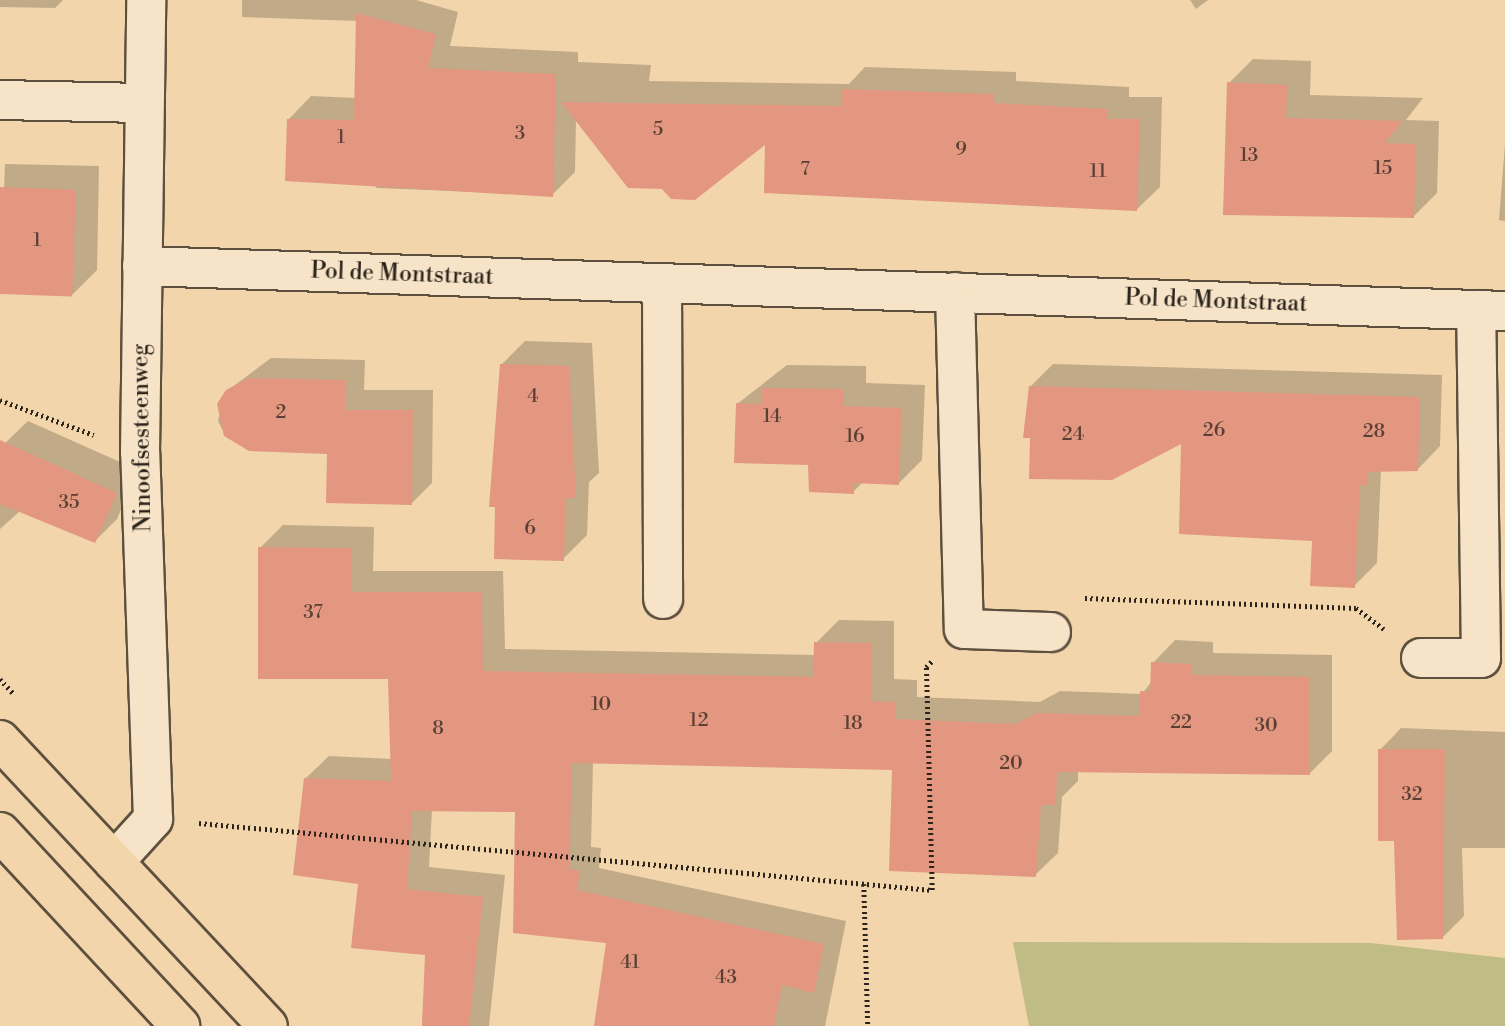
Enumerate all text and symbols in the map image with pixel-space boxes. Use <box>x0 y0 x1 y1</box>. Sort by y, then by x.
house number: 5 <box>653 119 663 141</box>
house number: 3 <box>515 123 525 145</box>
house number: 1 <box>337 127 345 149</box>
house number: 9 <box>955 139 967 161</box>
house number: 13 <box>1240 145 1258 167</box>
house number: 15 <box>1374 158 1392 180</box>
house number: 7 <box>800 159 810 181</box>
house number: 11 <box>1090 161 1106 183</box>
house number: 1 <box>33 230 41 252</box>
street label: Pol de Montstraat <box>310 257 494 291</box>
street label: Pol de Montstraat <box>1124 284 1308 318</box>
street label: Ninoofsesteenweg <box>127 344 157 532</box>
house number: 4 <box>527 386 539 408</box>
house number: 2 <box>276 402 286 424</box>
house number: 14 <box>763 406 781 428</box>
house number: 26 <box>1203 420 1225 442</box>
house number: 28 <box>1363 421 1385 443</box>
house number: 24 <box>1062 424 1084 446</box>
house number: 16 <box>845 426 865 448</box>
house number: 35 <box>59 492 79 514</box>
house number: 6 <box>524 518 536 540</box>
house number: 37 <box>303 602 323 624</box>
house number: 10 <box>591 694 611 716</box>
house number: 12 <box>689 710 709 732</box>
house number: 22 <box>1170 712 1192 734</box>
house number: 18 <box>843 713 863 735</box>
house number: 30 <box>1254 715 1278 737</box>
house number: 8 <box>432 718 444 740</box>
house number: 20 <box>999 753 1023 775</box>
house number: 32 <box>1401 784 1423 806</box>
house number: 41 <box>620 952 640 974</box>
house number: 43 <box>715 967 737 989</box>

